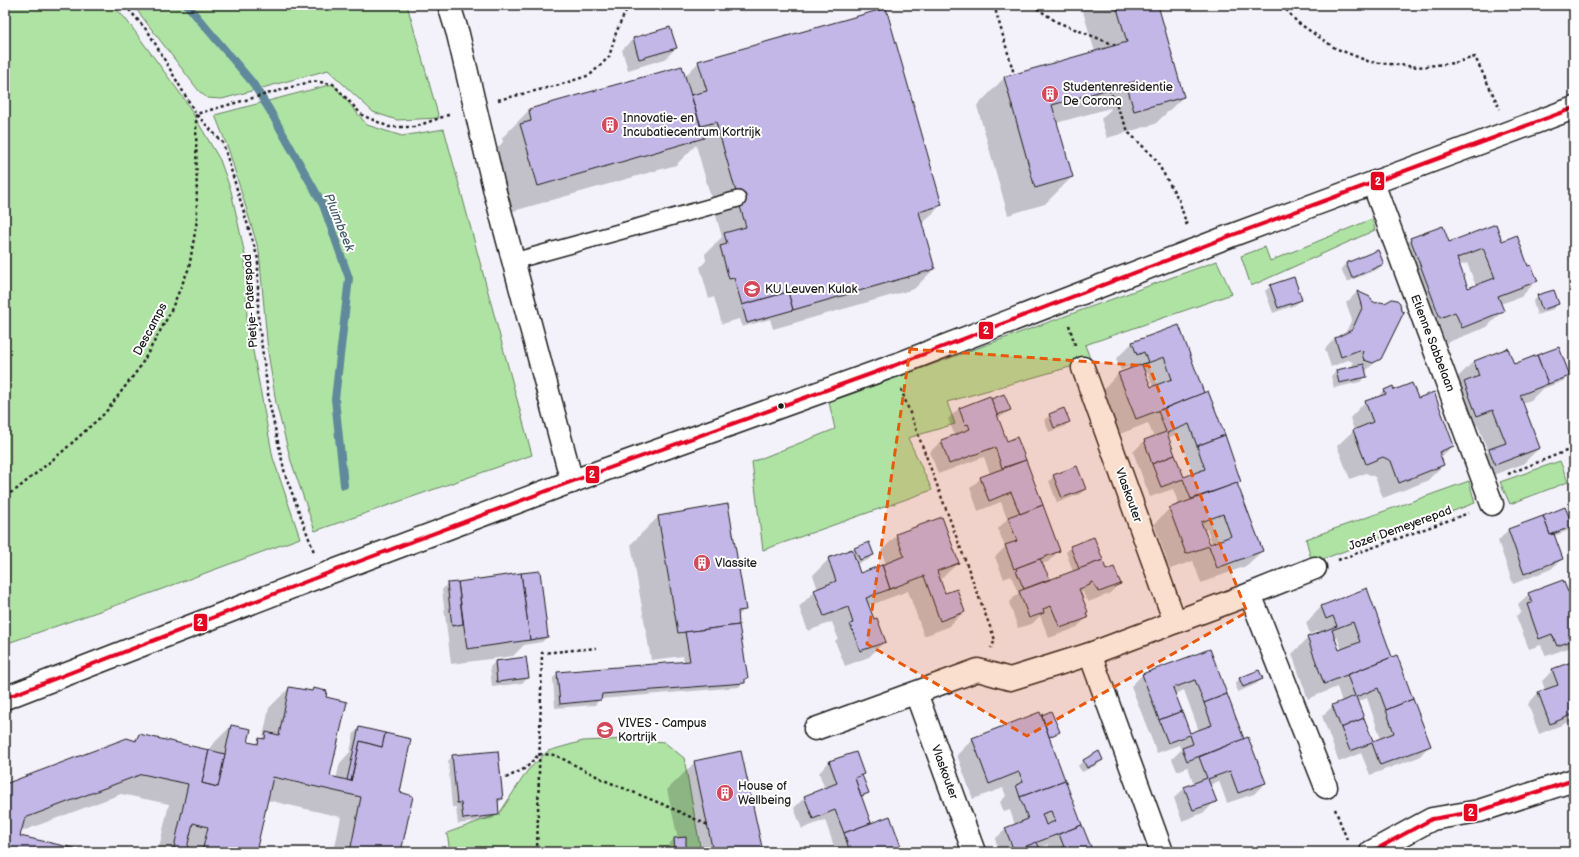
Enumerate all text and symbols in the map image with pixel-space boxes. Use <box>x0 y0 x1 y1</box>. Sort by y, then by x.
place label: Studentenresidentie De Corona <box>1063 80 1173 109</box>
building icon: Studentenresidentie De Corona <box>1040 84 1060 104</box>
place label: Innovatie- en Incubatiecentrum Kortrijk <box>623 111 760 140</box>
building icon: Innovatie- en Incubatiecentrum Kortrijk <box>600 115 620 135</box>
line badge: 2 <box>1370 171 1385 191</box>
text: 2 <box>1375 175 1382 188</box>
water label: Pluimbeek <box>320 191 358 254</box>
street label: Pietje- Paterspad <box>240 253 261 348</box>
school or university icon: KU Leuven Kulak <box>742 279 762 299</box>
place label: KU Leuven Kulak <box>765 282 857 297</box>
street label: Etienne Sabbelaan <box>1407 293 1458 394</box>
street label: Descamps <box>130 300 171 358</box>
line badge: 2 <box>978 321 994 340</box>
text: 2 <box>983 324 990 337</box>
unlabelled marker <box>776 401 786 411</box>
line badge: 2 <box>585 465 600 484</box>
street label: Vlaskouter <box>1112 466 1145 525</box>
text: 2 <box>589 468 596 481</box>
street label: Jozef Demeyerepad <box>1347 503 1454 554</box>
building icon: Vlassite <box>692 553 712 573</box>
place label: Vlassite <box>715 556 757 571</box>
line badge: 2 <box>193 613 208 632</box>
text: 2 <box>197 616 204 629</box>
place label: VIVES - Campus Kortrijk <box>618 716 706 745</box>
school or university icon: VIVES - Campus Kortrijk <box>595 720 615 740</box>
street label: Vlaskouter <box>928 743 961 802</box>
place label: House of Wellbeing <box>738 779 791 808</box>
building icon: House of Wellbeing <box>715 783 735 803</box>
line badge: 2 <box>1463 803 1478 822</box>
text: 2 <box>1468 806 1475 819</box>

